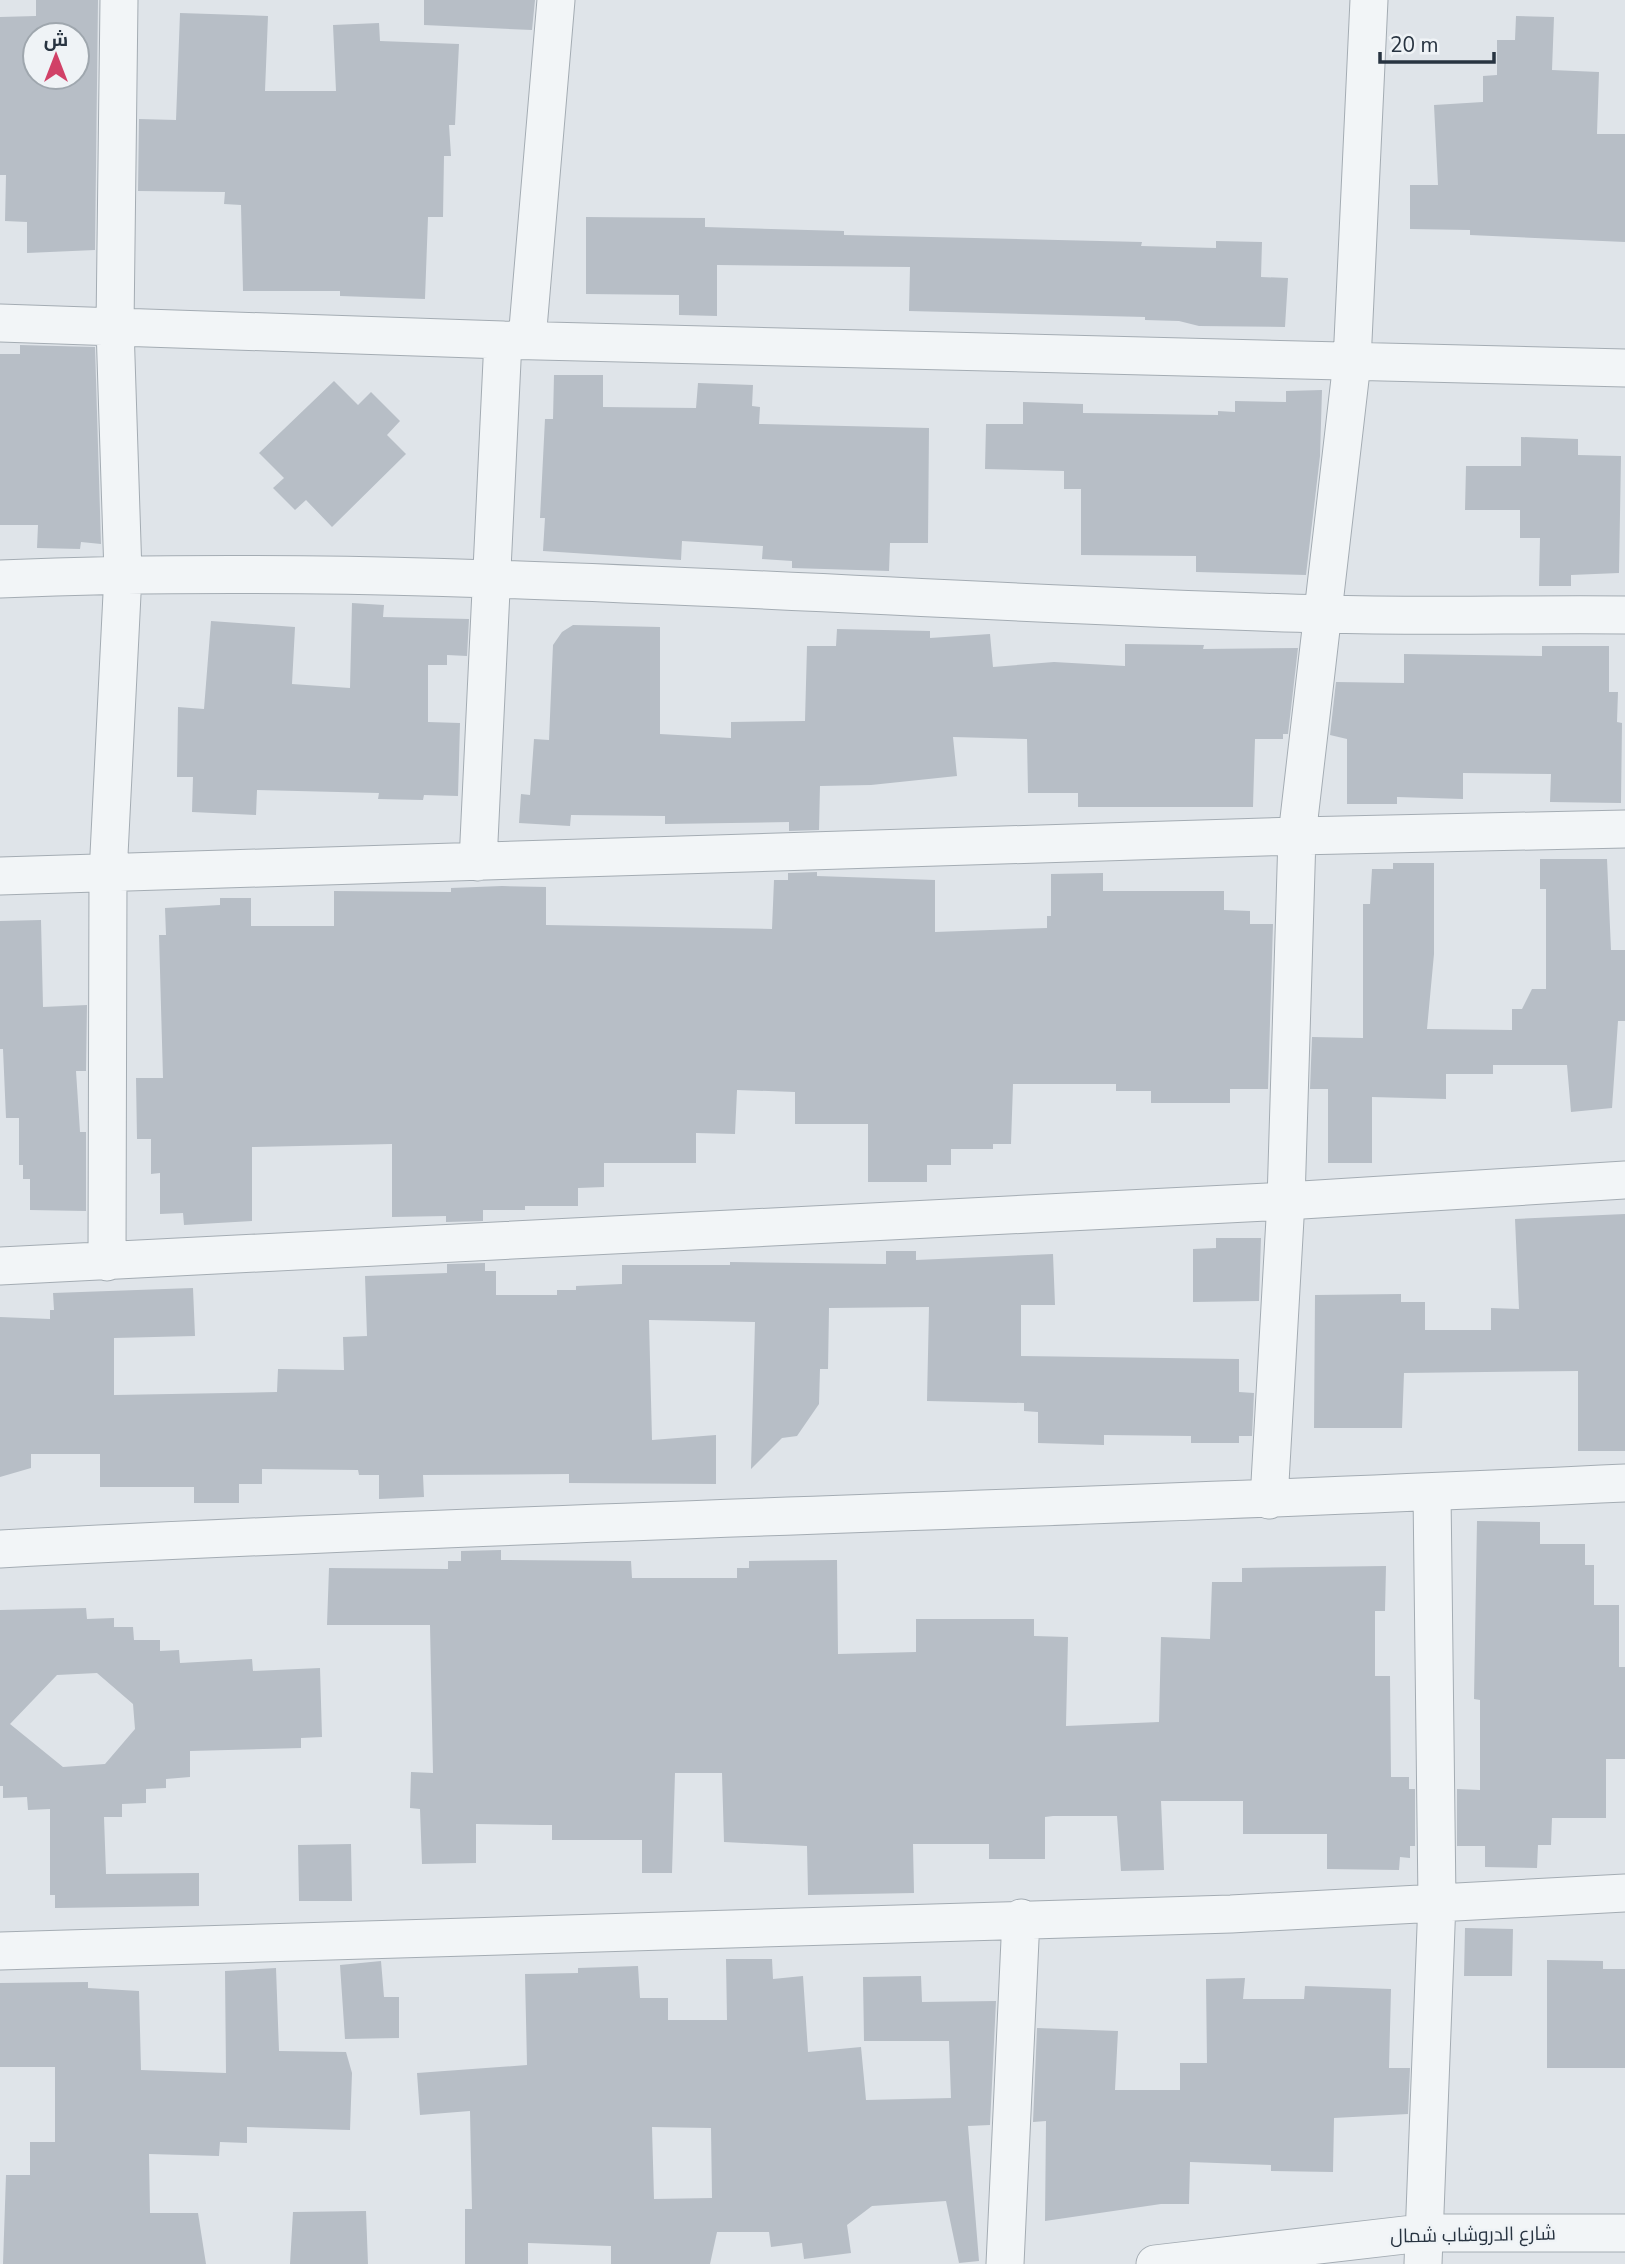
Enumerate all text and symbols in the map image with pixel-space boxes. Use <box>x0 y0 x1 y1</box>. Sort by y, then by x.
north arrow <box>21 21 91 91</box>
scale bar <box>1380 21 1494 65</box>
text: ش <box>44 27 68 53</box>
text: 20 m <box>1390 31 1439 59</box>
street label: شارع الدروشاب شمال <box>1390 2221 1556 2249</box>

